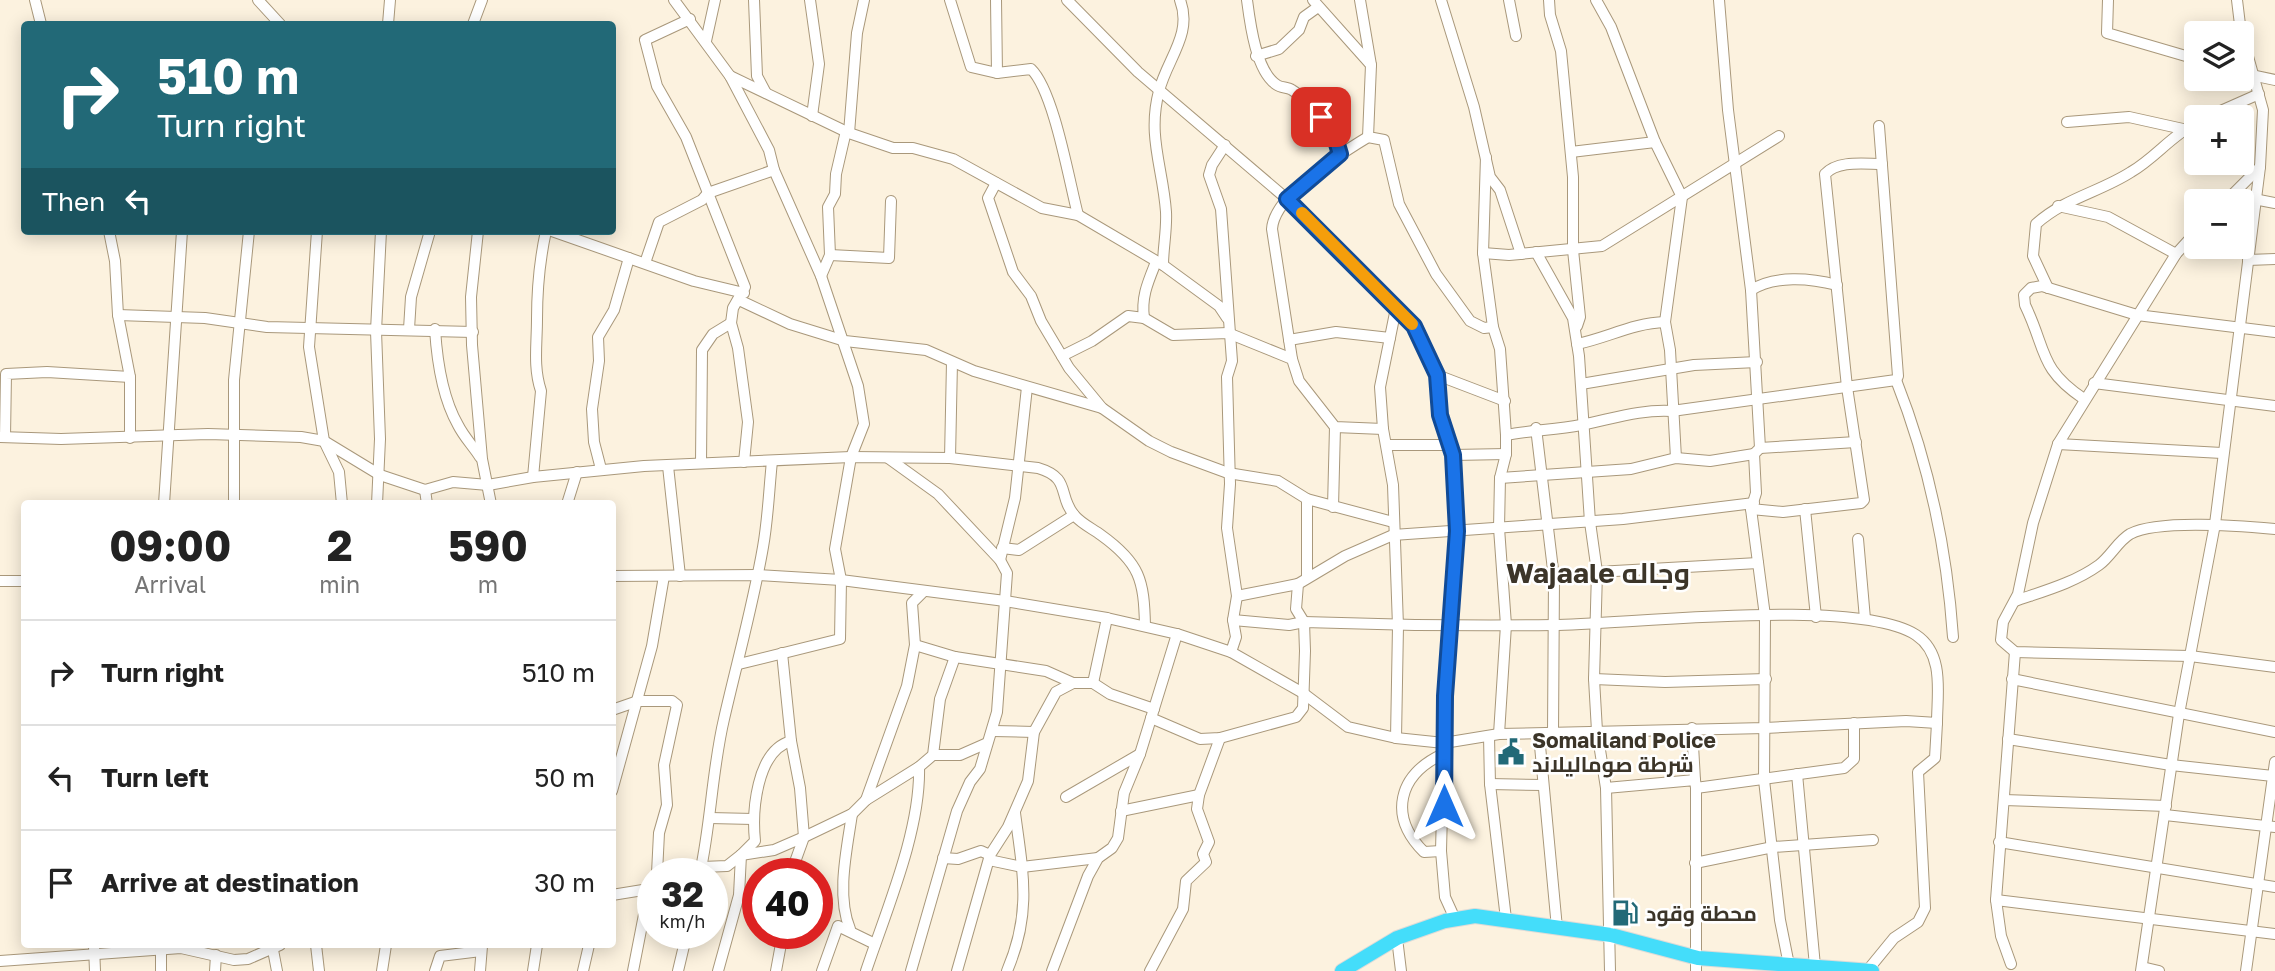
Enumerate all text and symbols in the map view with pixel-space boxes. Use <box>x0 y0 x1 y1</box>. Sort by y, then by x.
map controls <box>2184 21 2254 259</box>
button: layers <box>2184 21 2254 91</box>
text: 510 m <box>157 46 299 105</box>
icon: right <box>42 49 133 140</box>
pin <box>1291 87 1351 147</box>
icon: arrive <box>1302 98 1340 136</box>
button: + <box>2184 105 2254 175</box>
text: Turn right <box>157 106 306 144</box>
icon: left <box>119 182 157 220</box>
text: Then <box>42 186 105 217</box>
button: − <box>2184 189 2254 259</box>
text: 09:00 <box>109 520 231 570</box>
text: 2 <box>327 520 353 570</box>
text: 590 <box>448 520 528 570</box>
district label: Wajaale وجاله <box>1506 556 1690 590</box>
text: Arrival <box>134 570 206 598</box>
text: min <box>319 570 360 598</box>
text: m <box>478 570 498 598</box>
icon: right <box>42 654 80 692</box>
text: Turn right <box>101 657 224 688</box>
text: 510 m <box>522 657 595 688</box>
place label: Somaliland Police شرطة صوماليلاند <box>1532 727 1716 778</box>
public building icon: Somaliland Police شرطة صوماليلاند <box>1496 737 1526 767</box>
icon: left <box>42 759 80 797</box>
text: Turn left <box>101 762 209 793</box>
text: 50 m <box>534 762 595 793</box>
position arrow <box>1407 769 1481 843</box>
speed limit sign: 40 <box>742 858 833 949</box>
icon: arrive <box>42 864 80 902</box>
text: Arrive at destination <box>101 867 359 898</box>
text: 30 m <box>534 867 595 898</box>
text: 32 <box>661 873 704 915</box>
fuel station icon: محطة وقود <box>1610 898 1640 928</box>
place label: محطة وقود <box>1646 900 1757 927</box>
text: km/h <box>660 910 705 932</box>

